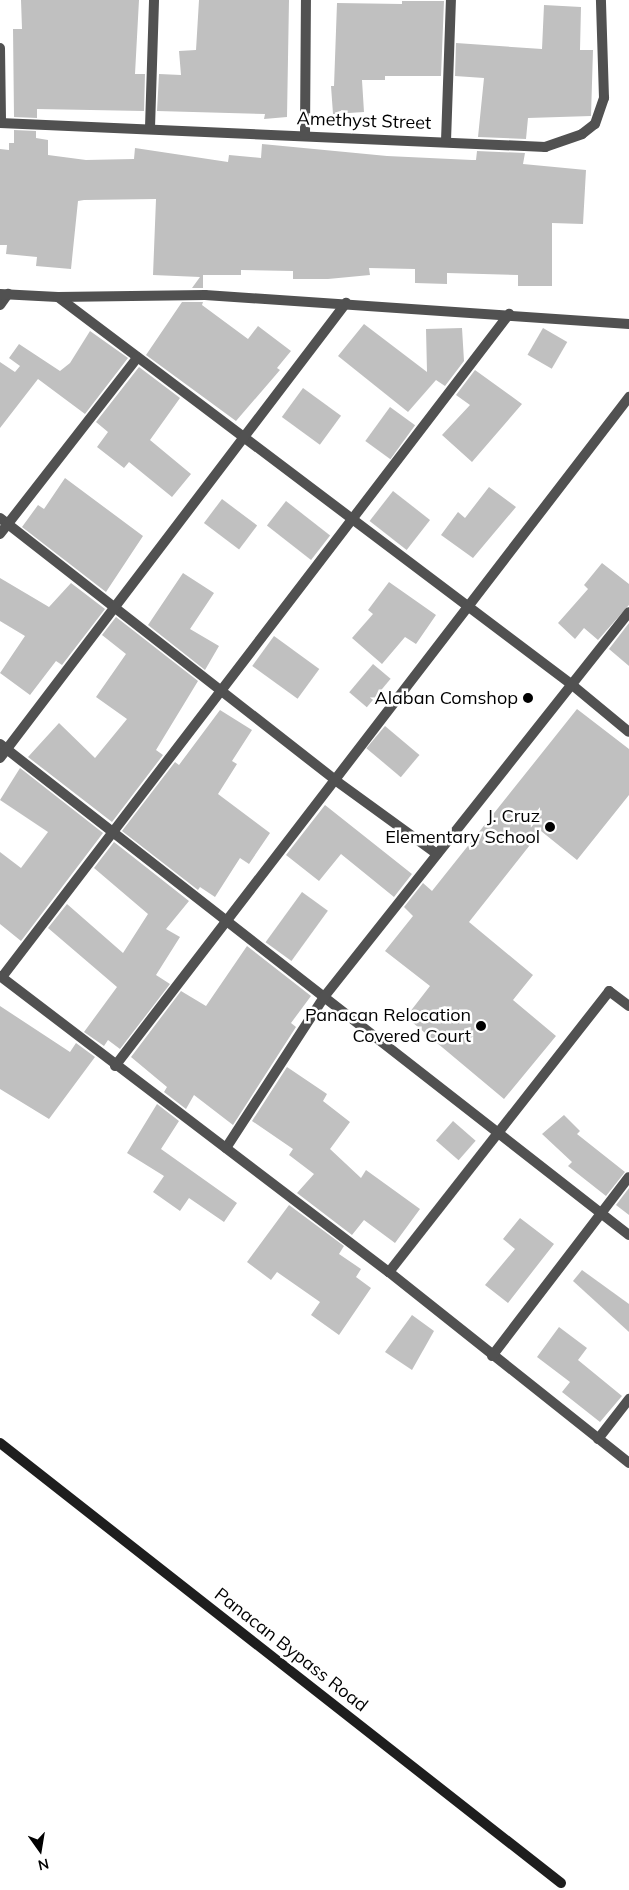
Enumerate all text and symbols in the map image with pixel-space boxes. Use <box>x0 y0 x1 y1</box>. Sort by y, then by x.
street label: Amethyst Street <box>296 108 432 134</box>
place label: Alaban Comshop <box>375 687 518 709</box>
marker: Alaban Comshop <box>522 692 534 704</box>
place label: J. Cruz Elementary School <box>385 806 540 849</box>
marker: J. Cruz Elementary School <box>544 821 556 833</box>
place label: Panacan Relocation Covered Court <box>305 1005 471 1048</box>
marker: Panacan Relocation Covered Court <box>475 1020 487 1032</box>
street label: Panacan Bypass Road <box>210 1583 372 1717</box>
north arrow <box>15 1825 65 1875</box>
text: N <box>36 1855 51 1875</box>

